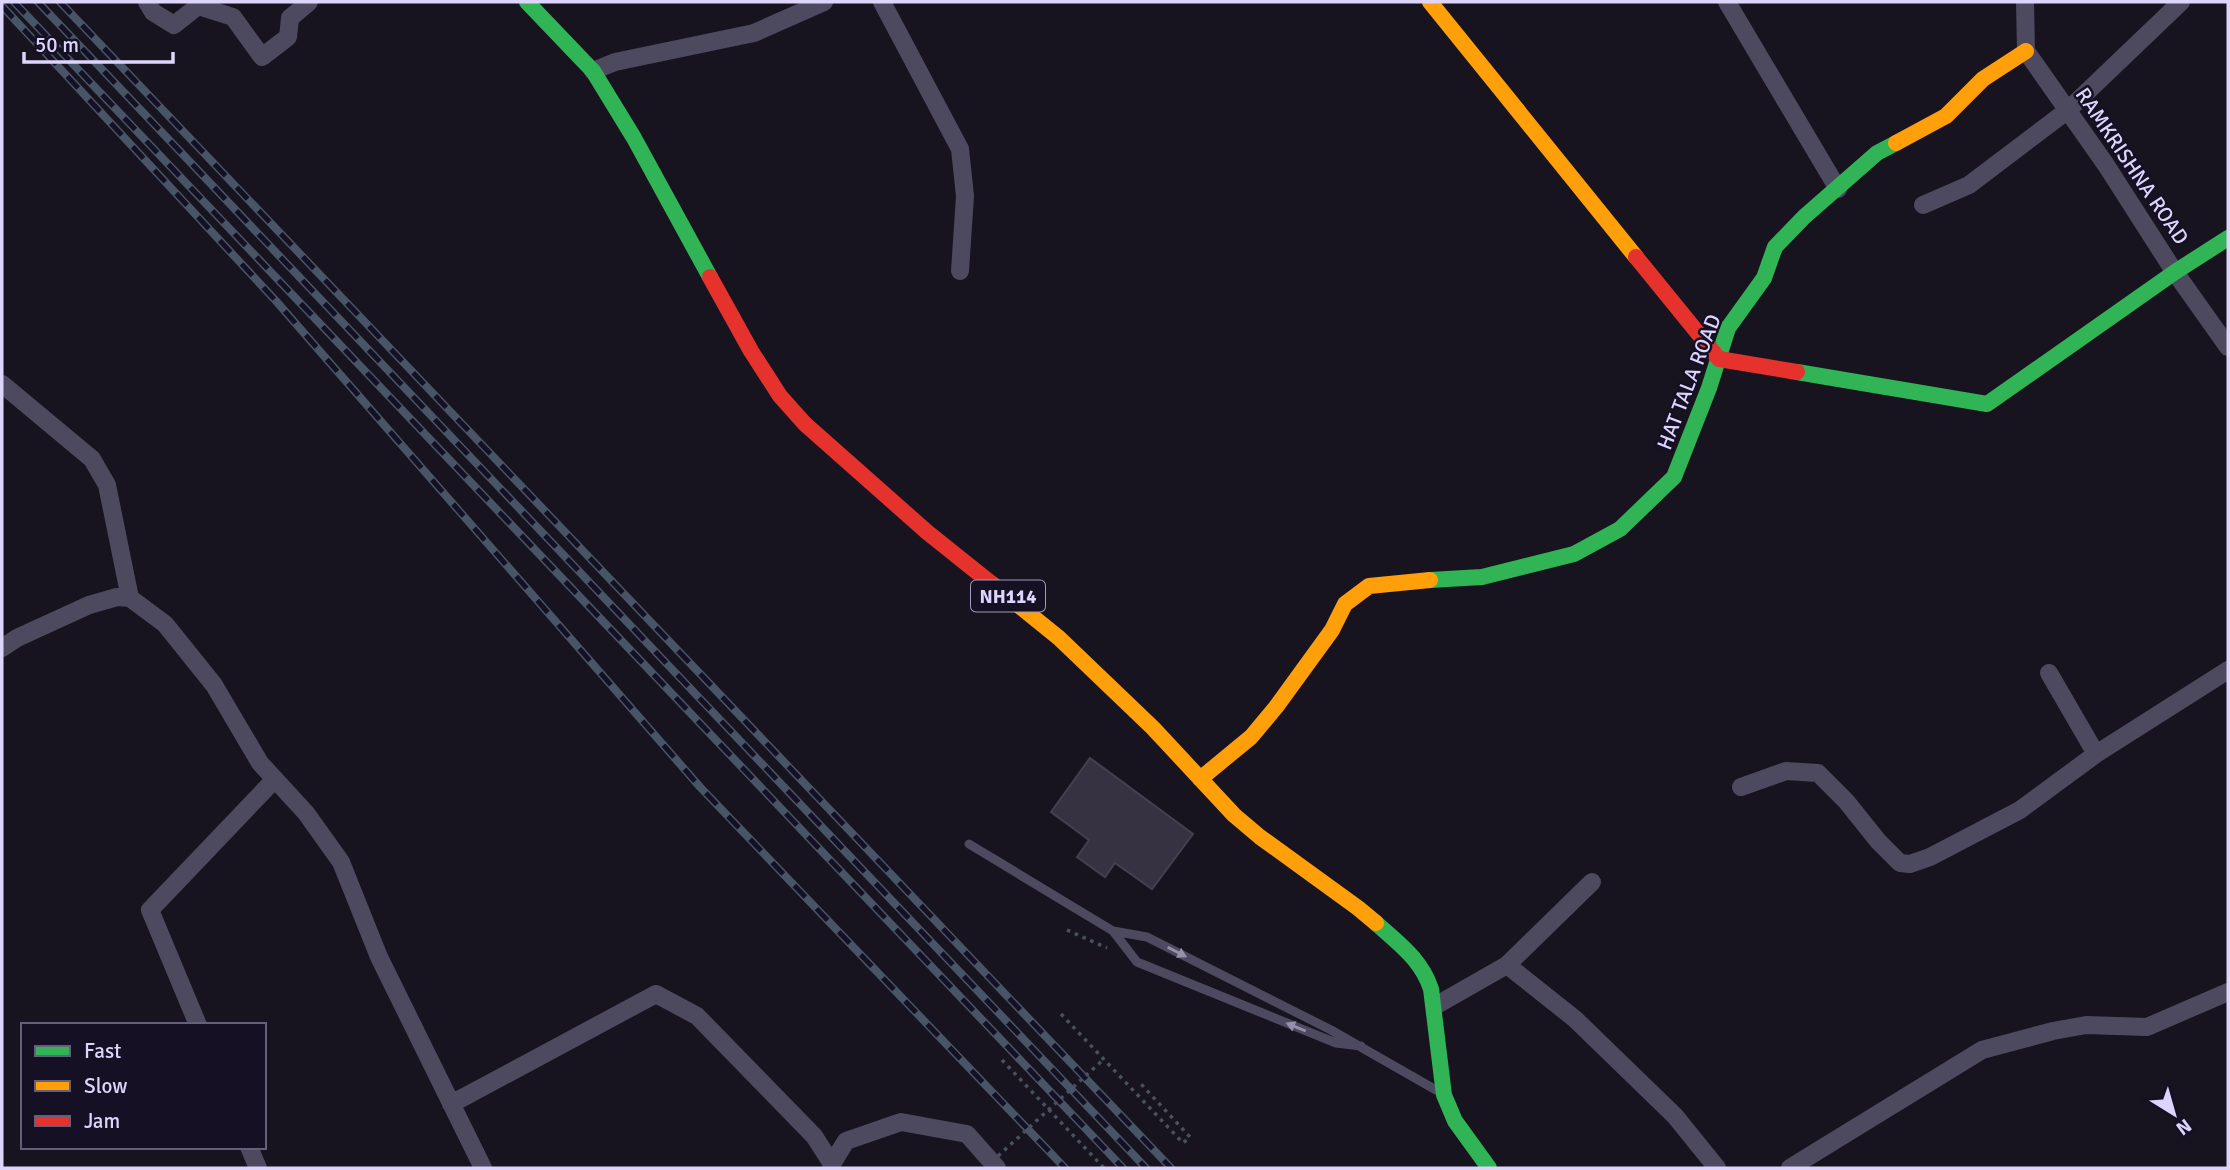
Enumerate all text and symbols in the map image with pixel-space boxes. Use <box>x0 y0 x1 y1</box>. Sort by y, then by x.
scale bar <box>24 21 173 65</box>
text: 50 m <box>35 32 79 58</box>
street label: RAMKRISHNA ROAD <box>2070 83 2194 249</box>
street label: HAT TALA ROAD <box>1651 311 1727 453</box>
road number: NH114 <box>971 580 1045 611</box>
one-way arrow <box>1167 947 1187 958</box>
one-way arrow <box>1286 1021 1307 1032</box>
legend <box>21 1023 266 1149</box>
text: Fast <box>84 1038 121 1064</box>
text: Slow <box>84 1073 128 1099</box>
north arrow <box>2139 1079 2209 1149</box>
text: Jam <box>84 1108 120 1134</box>
text: N <box>2171 1113 2196 1140</box>

